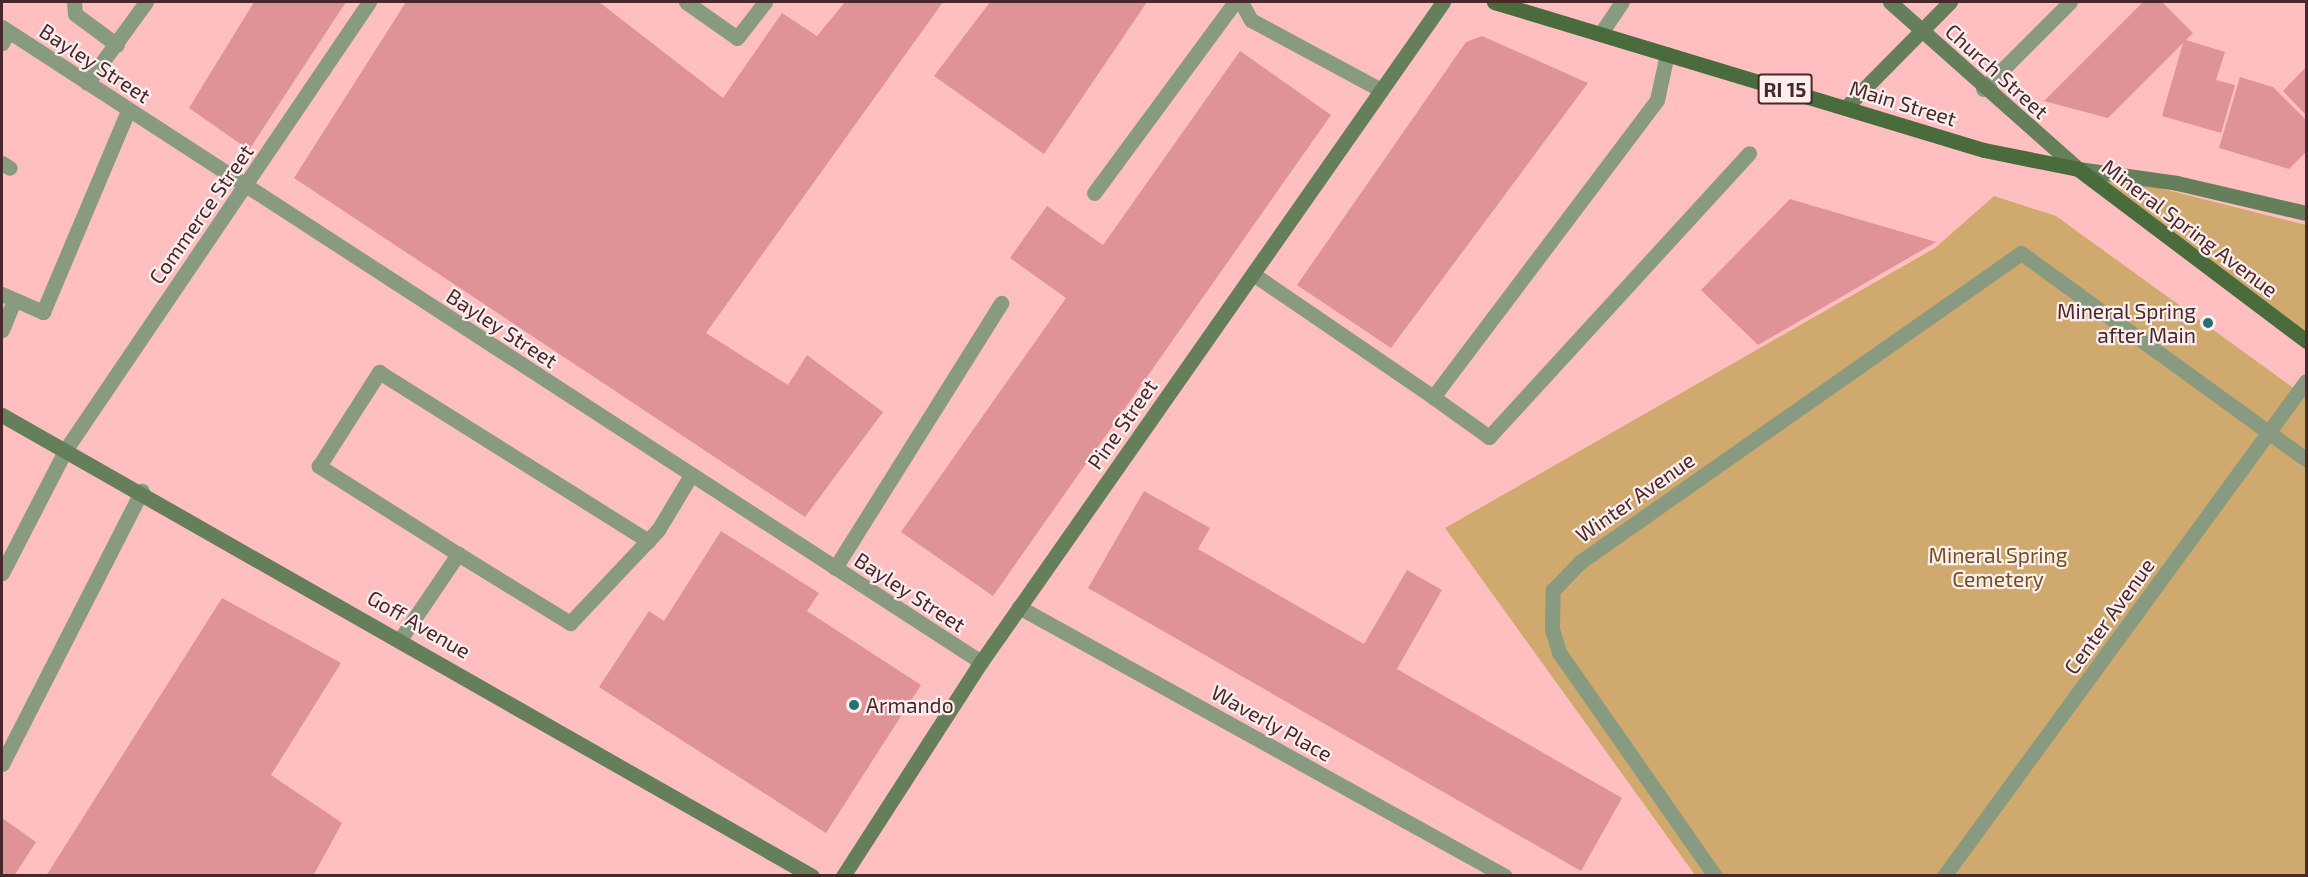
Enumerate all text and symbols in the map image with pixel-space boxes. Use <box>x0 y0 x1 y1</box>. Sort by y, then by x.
street label: Bayley Street <box>35 18 155 108</box>
street label: Church Street <box>1940 18 2054 124</box>
road number: RI 15 <box>1756 72 1814 106</box>
street label: Main Street <box>1847 75 1959 131</box>
street label: Commerce Street <box>143 139 259 289</box>
street label: Mineral Spring Avenue <box>2097 153 2283 303</box>
street label: Bayley Street <box>442 283 562 373</box>
place label: Mineral Spring after Main <box>2057 298 2196 348</box>
marker: Mineral Spring after Main <box>2201 316 2215 330</box>
street label: Pine Street <box>1082 374 1162 474</box>
street label: Winter Avenue <box>1570 447 1700 547</box>
park label: Mineral Spring Cemetery <box>1928 542 2068 592</box>
street label: Bayley Street <box>850 547 970 637</box>
street label: Center Avenue <box>2058 553 2160 679</box>
street label: Goff Avenue <box>363 584 475 664</box>
street label: Waverly Place <box>1207 679 1337 767</box>
place label: Armando <box>866 692 954 718</box>
marker: Armando <box>847 698 861 712</box>

